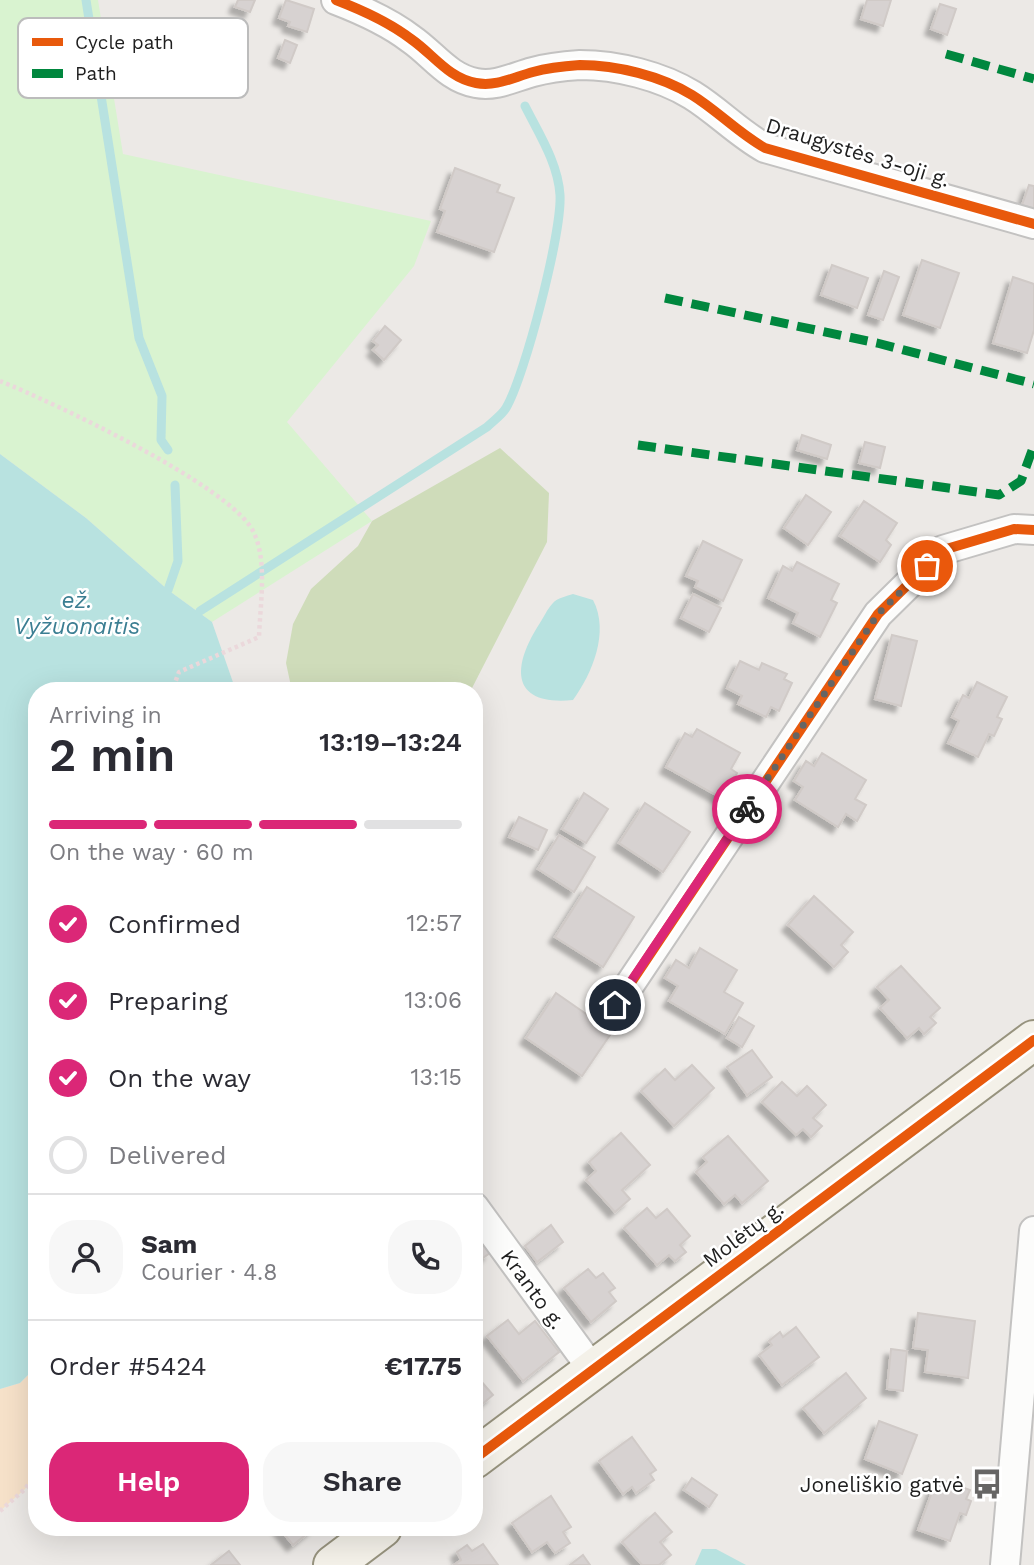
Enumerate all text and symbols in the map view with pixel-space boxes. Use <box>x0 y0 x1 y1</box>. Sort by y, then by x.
legend <box>18 18 248 98</box>
text: Cycle path <box>75 31 174 54</box>
text: Path <box>75 62 117 85</box>
street label: Draugystės 3-oji g. <box>763 112 953 192</box>
pin <box>897 536 957 596</box>
icon: bag <box>908 547 946 585</box>
water label: ež. Vyžuonaitis <box>14 587 140 640</box>
text: Arriving in <box>49 702 162 729</box>
text: 13:19–13:24 <box>319 727 462 757</box>
text: 2 min <box>49 728 175 782</box>
courier <box>712 774 782 844</box>
icon: bike <box>728 790 766 828</box>
text: On the way · 60 m <box>49 839 254 866</box>
icon: check <box>49 905 87 943</box>
text: Confirmed <box>108 909 241 939</box>
text: 12:57 <box>407 910 462 937</box>
pin <box>585 975 645 1035</box>
icon: check <box>49 982 87 1020</box>
text: Preparing <box>108 986 228 1016</box>
icon: home <box>596 986 634 1024</box>
text: 13:06 <box>405 987 462 1014</box>
icon: check <box>49 1059 87 1097</box>
text: On the way <box>108 1063 251 1093</box>
text: 13:15 <box>410 1064 462 1091</box>
text: Delivered <box>108 1140 227 1170</box>
street label: Molėtų g. <box>698 1196 788 1272</box>
button: person <box>49 1220 123 1294</box>
button: phone <box>388 1220 462 1294</box>
text: Sam <box>141 1229 197 1259</box>
street label: Kranto g. <box>496 1244 570 1334</box>
text: Courier · 4.8 <box>141 1259 277 1286</box>
text: Order #5424 <box>49 1351 207 1381</box>
text: €17.75 <box>385 1351 462 1381</box>
button: Help <box>49 1442 249 1522</box>
button: Share <box>263 1442 462 1522</box>
bus stop icon: Joneliškio gatvė <box>970 1467 1004 1501</box>
place label: Joneliškio gatvė <box>800 1472 964 1497</box>

